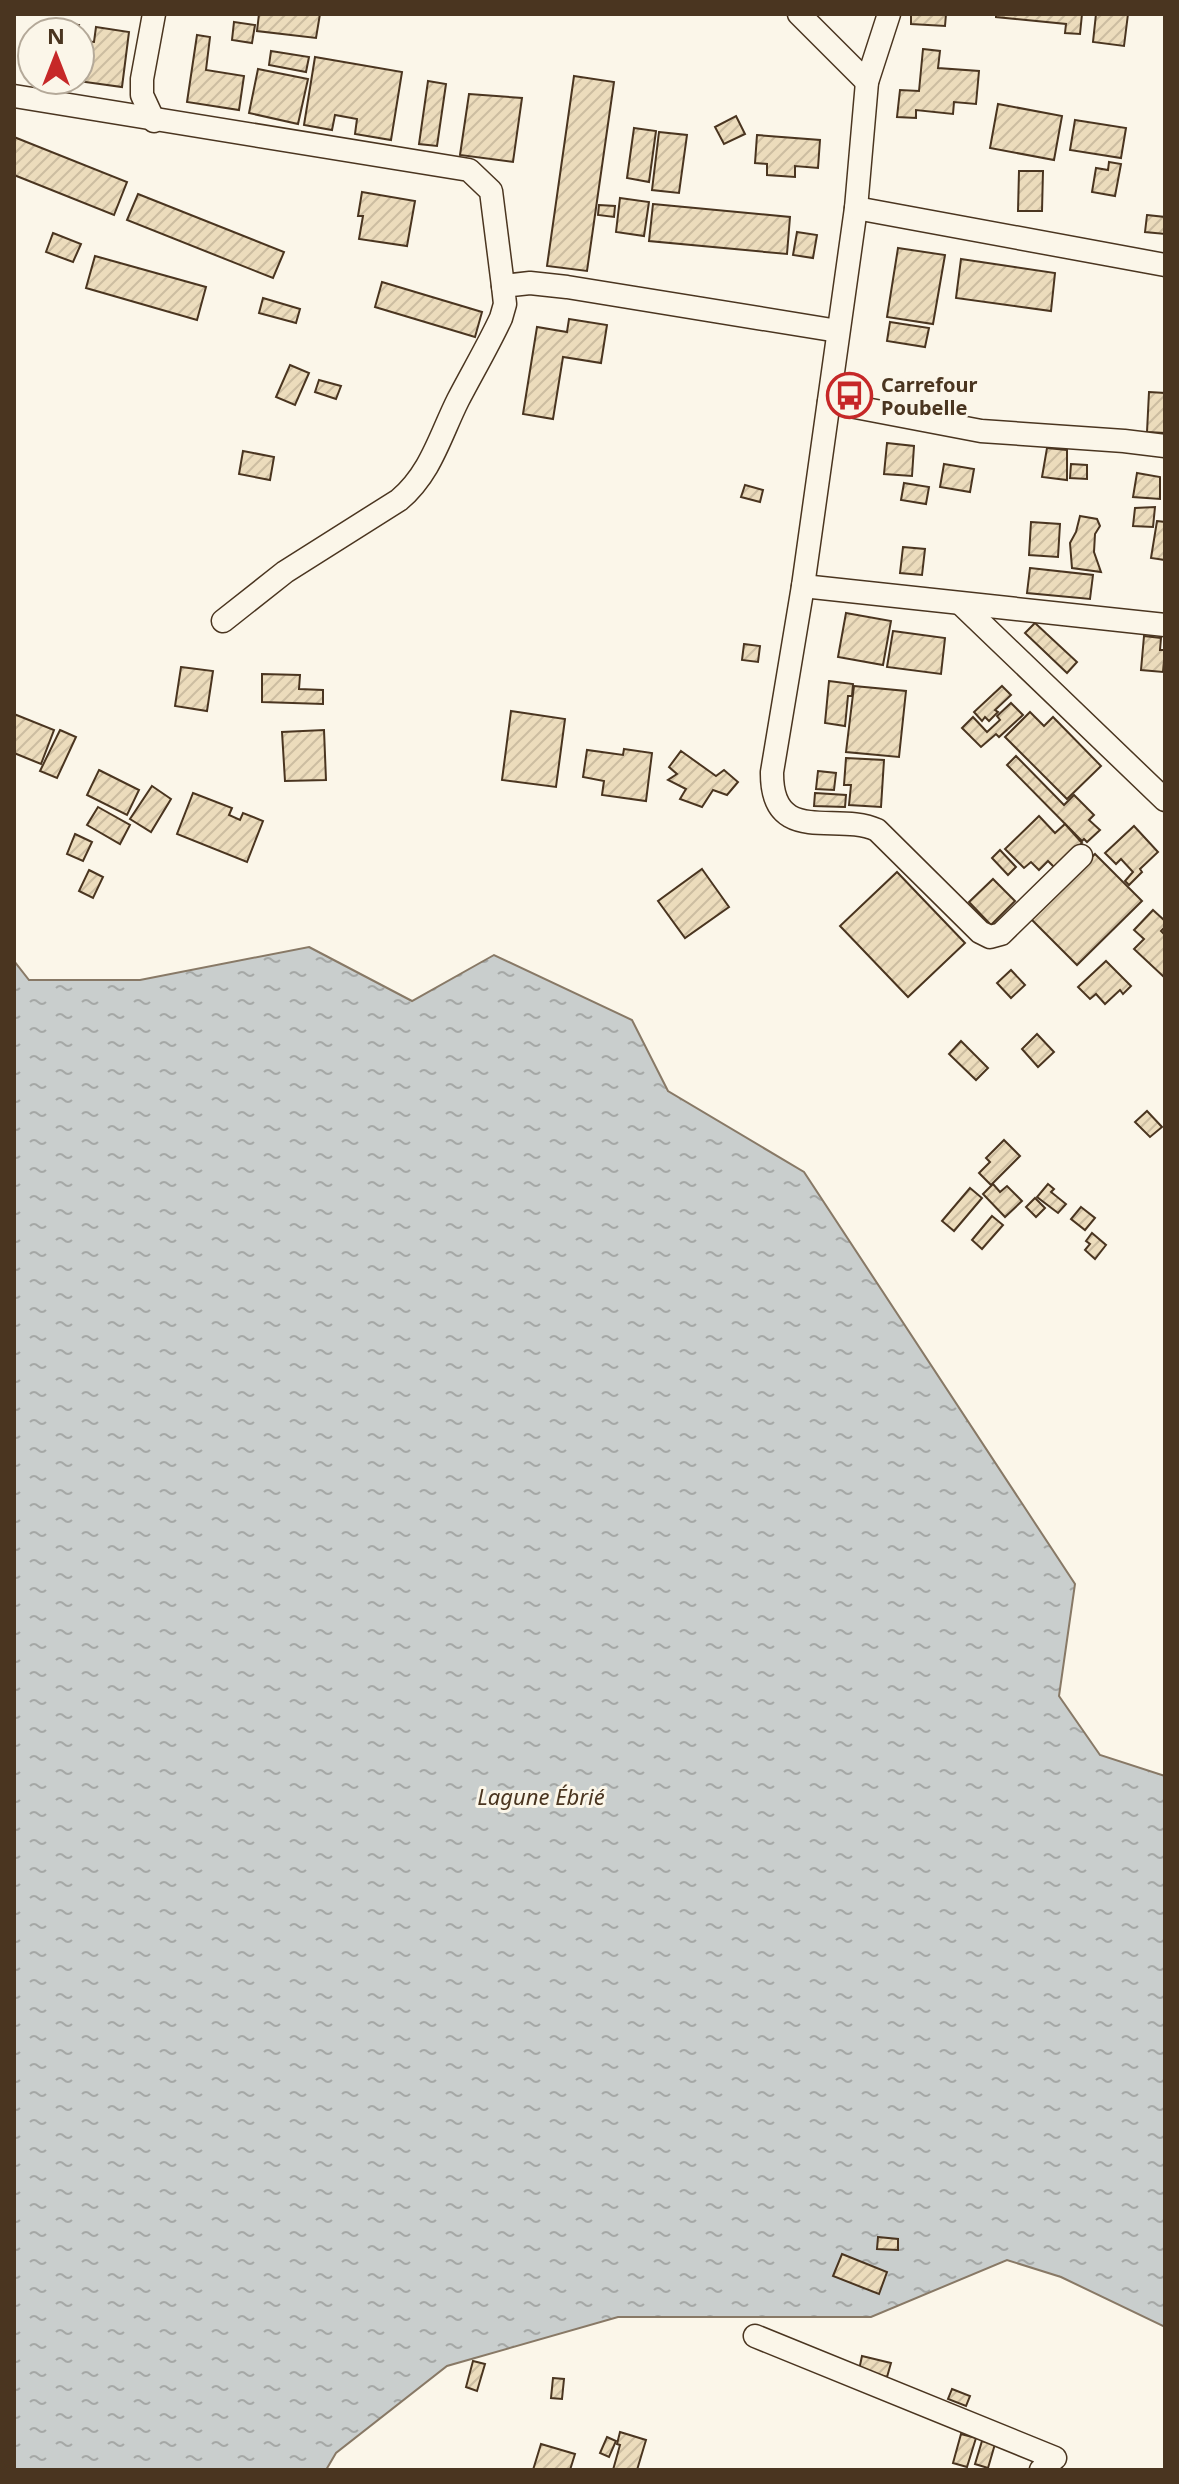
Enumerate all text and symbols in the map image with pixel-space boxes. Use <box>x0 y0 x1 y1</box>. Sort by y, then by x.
north arrow <box>16 16 96 96</box>
text: N <box>47 20 65 50</box>
bus stop icon: Carrefour Poubelle <box>826 371 874 419</box>
place label: Carrefour Poubelle <box>881 371 977 421</box>
water label: Lagune Ébrié <box>477 1781 605 1811</box>

